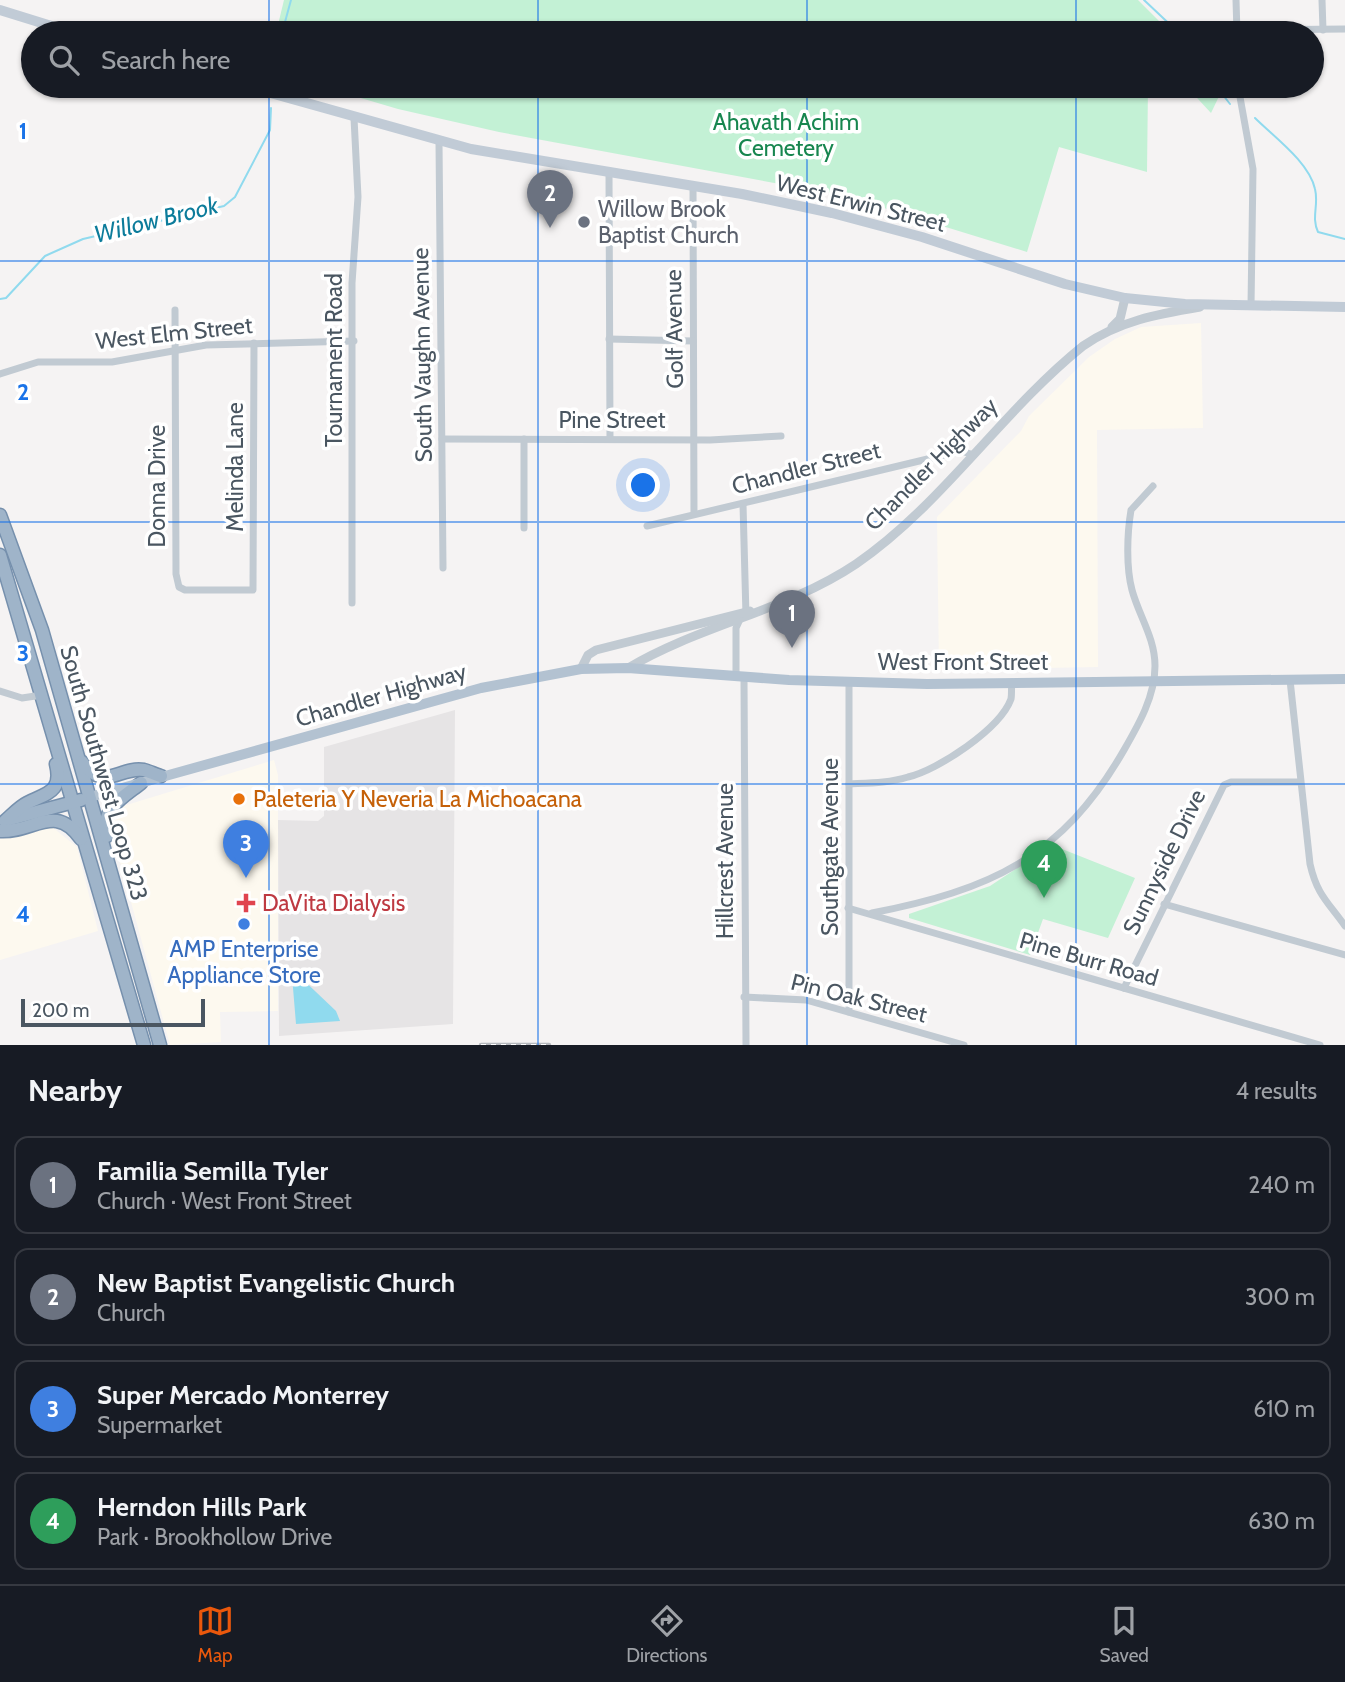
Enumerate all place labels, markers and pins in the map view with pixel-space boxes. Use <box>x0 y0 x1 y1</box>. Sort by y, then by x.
pin: 2 <box>527 170 573 228</box>
place label: Willow Brook Baptist Church <box>598 195 739 249</box>
marker: Willow Brook Baptist Church <box>576 214 592 230</box>
pin: 1 <box>769 590 815 648</box>
place label: Paleteria Y Neveria La Michoacana <box>253 785 582 813</box>
marker: Paleteria Y Neveria La Michoacana <box>231 791 247 807</box>
pin: 3 <box>223 820 269 878</box>
pin: 4 <box>1021 840 1067 898</box>
place label: DaVita Dialysis <box>262 889 405 917</box>
marker: DaVita Dialysis <box>236 893 256 913</box>
marker: AMP Enterprise Appliance Store <box>236 916 252 932</box>
place label: AMP Enterprise Appliance Store <box>167 935 321 989</box>

